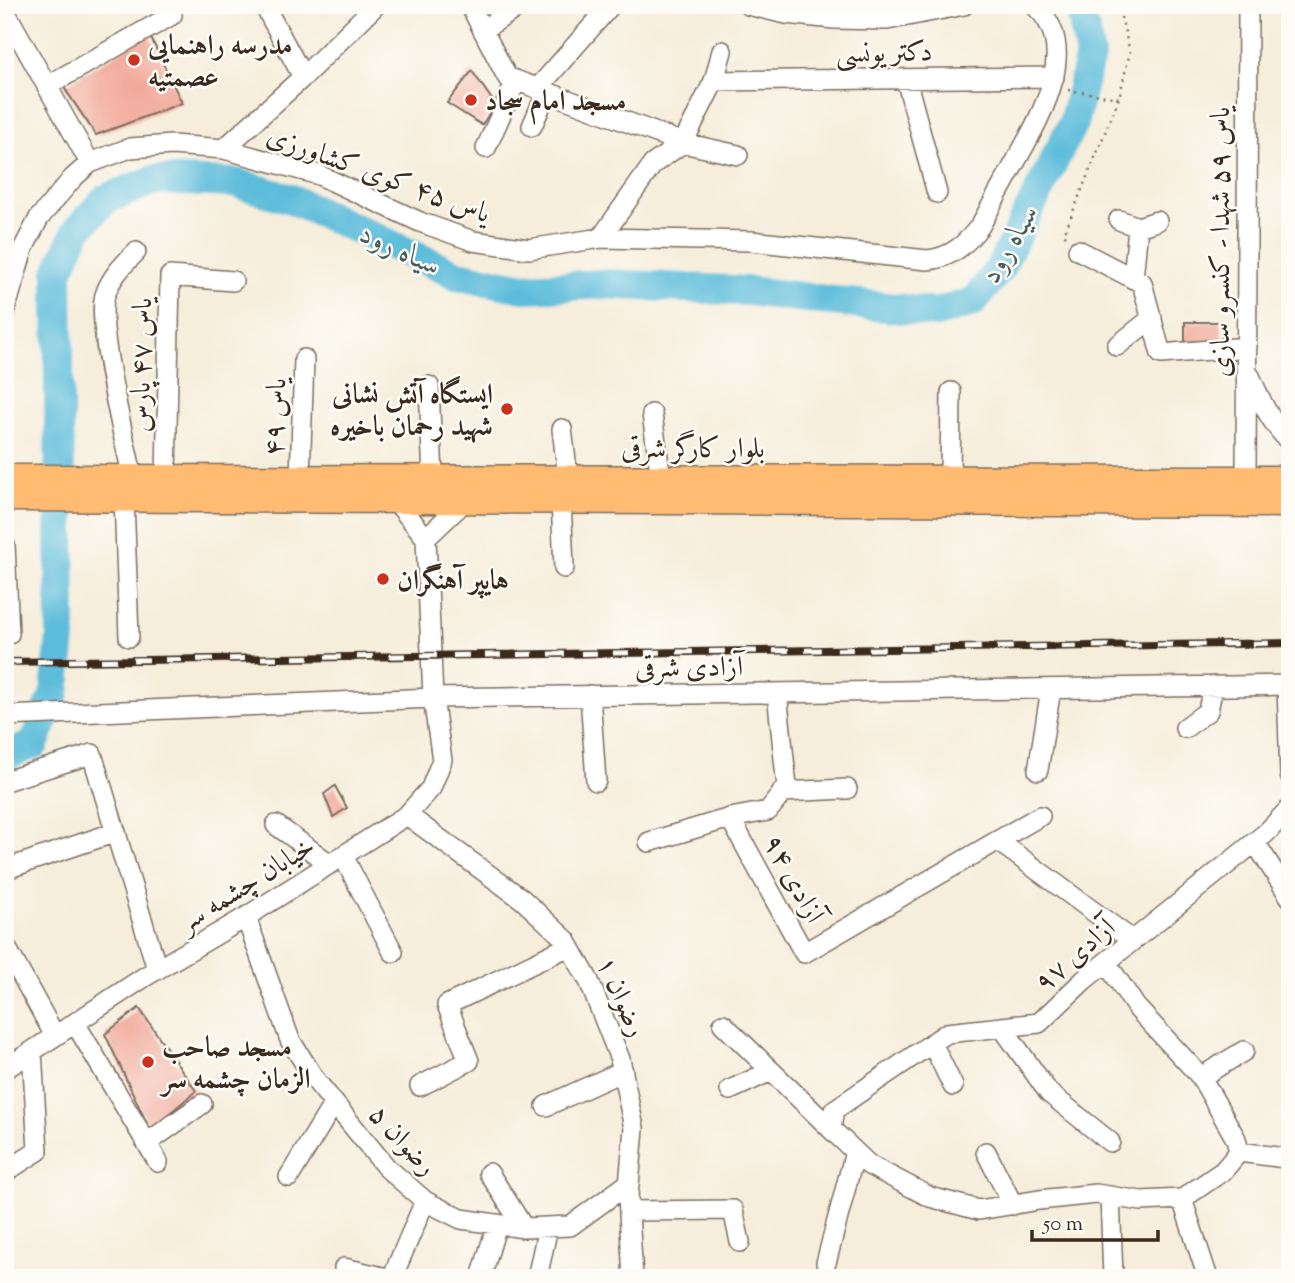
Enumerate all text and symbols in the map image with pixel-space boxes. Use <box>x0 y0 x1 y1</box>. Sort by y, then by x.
place label: مدرسه راهنمایی عصمتیه <box>147 27 292 99</box>
street label: دکتر یونسی <box>835 33 933 75</box>
marker: مدرسه راهنمایی عصمتیه <box>126 52 142 68</box>
place label: مسجد امام سجاد <box>485 83 627 125</box>
marker: مسجد امام سجاد <box>463 92 479 108</box>
street label: یاس ۵۹ شهدا - کنسرو سازی <box>1202 105 1242 377</box>
street label: یاس ۴۵ کوی کشاورزی <box>261 117 497 235</box>
water label: سیاه رود <box>971 196 1051 292</box>
water label: سیاه رود <box>352 214 448 289</box>
street label: یاس ۴۷ پارس <box>122 296 164 433</box>
place label: ایستگاه آتش نشانی شهید رحمان باخیره <box>330 375 493 448</box>
street label: یاس ۴۹ <box>256 376 298 457</box>
marker: ایستگاه آتش نشانی شهید رحمان باخیره <box>499 401 515 417</box>
street label: بلوار کارگر شرقی <box>621 429 765 470</box>
place label: هایپر آهنگران <box>397 562 509 602</box>
marker: هایپر آهنگران <box>375 571 391 587</box>
street label: آزادی شرقی <box>635 648 746 690</box>
street label: خیابان چشمه سر <box>169 828 324 945</box>
street label: آزادی ۹۴ <box>752 828 835 934</box>
street label: آزادی ۹۷ <box>1027 908 1128 1003</box>
street label: رضوان ۱ <box>585 950 656 1044</box>
place label: مسجد صاحب الزمان چشمه سر <box>159 1029 311 1101</box>
marker: مسجد صاحب الزمان چشمه سر <box>140 1054 156 1070</box>
street label: رضوان ۵ <box>358 1096 445 1186</box>
scale bar <box>1032 1199 1158 1243</box>
text: 50 m <box>1042 1210 1083 1240</box>

